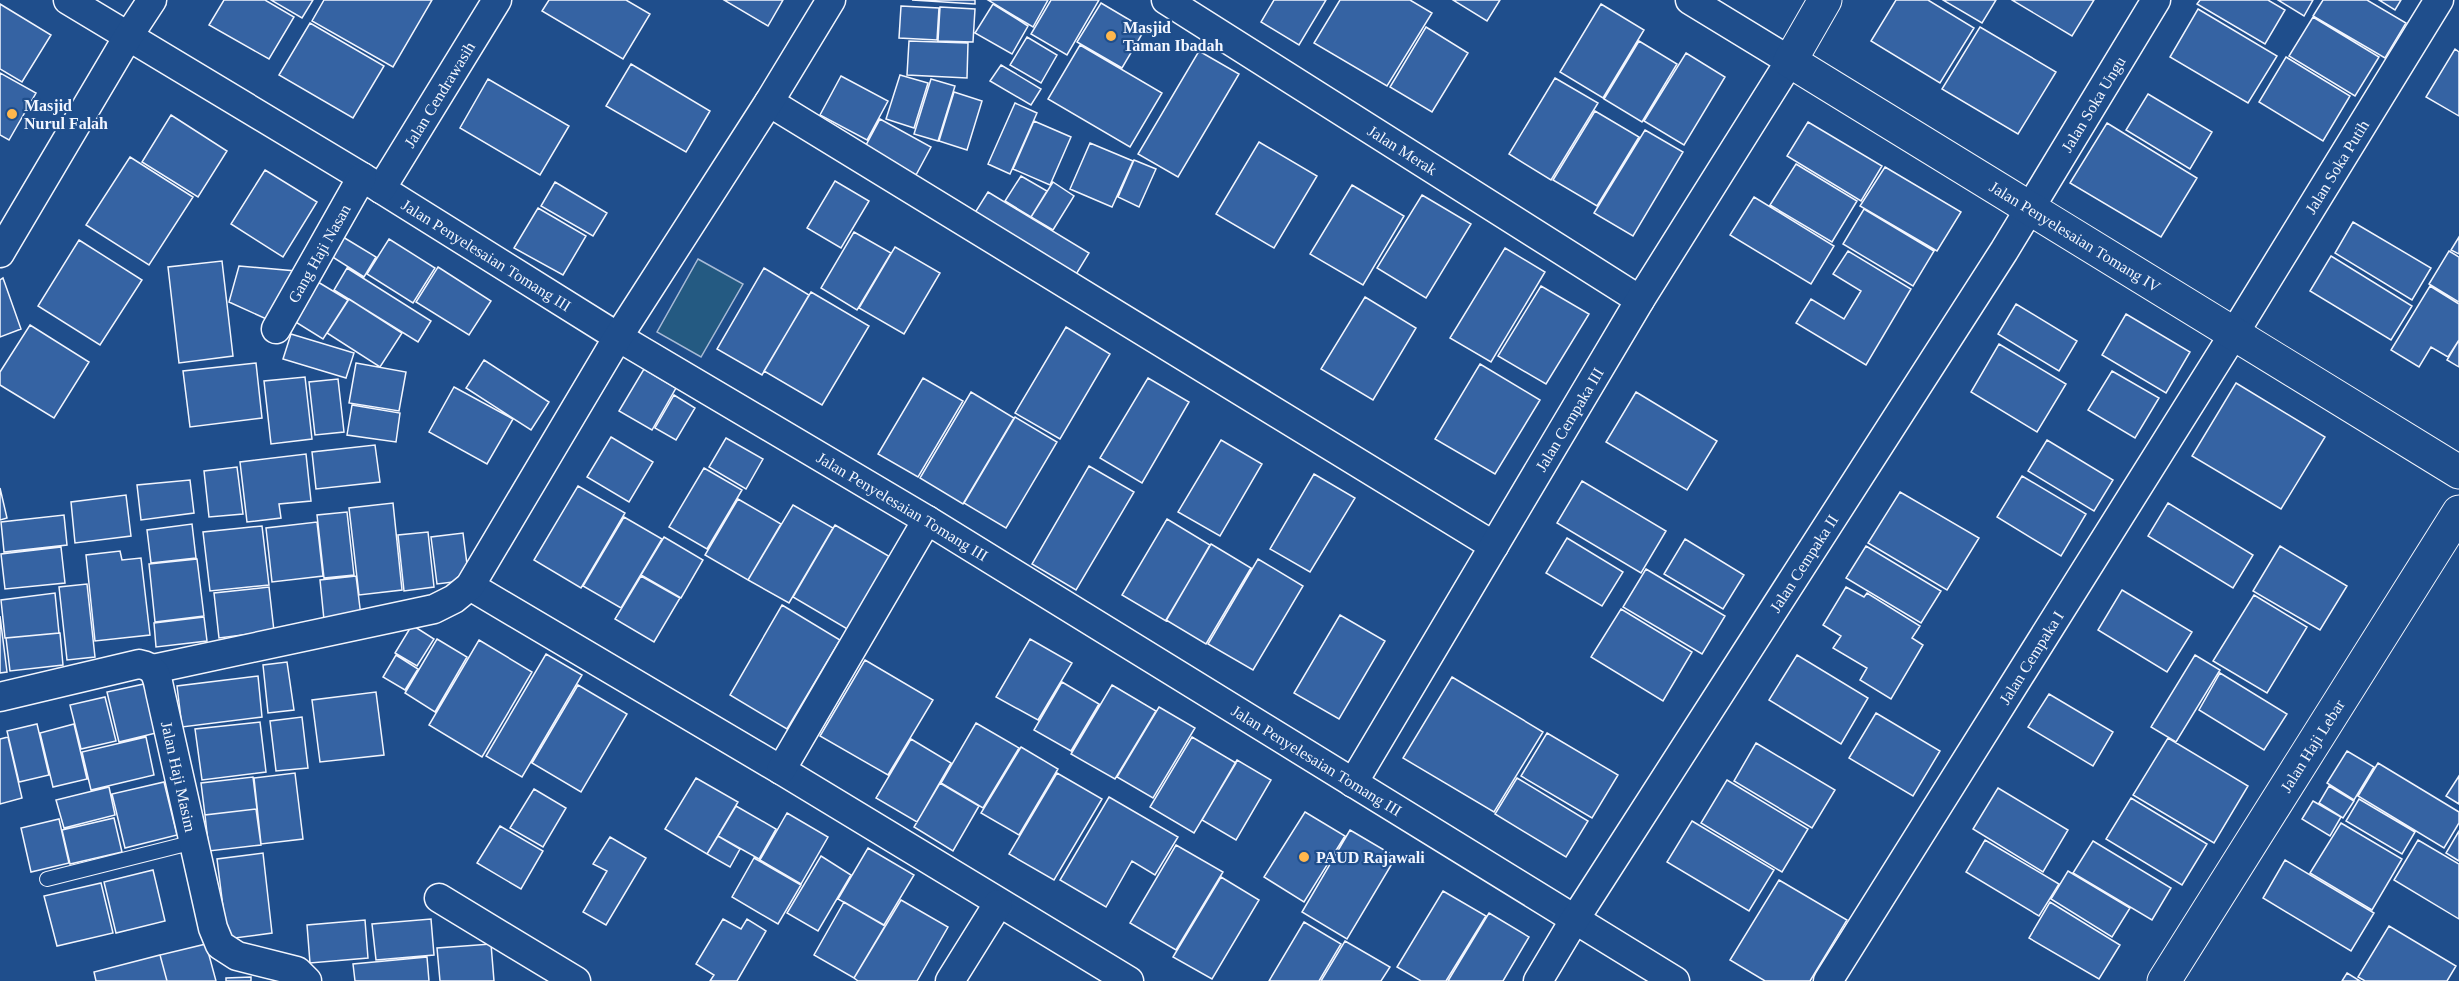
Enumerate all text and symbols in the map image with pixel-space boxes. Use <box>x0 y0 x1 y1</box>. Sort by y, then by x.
place label: Masjid Taman Ibadah <box>1123 19 1223 54</box>
marker: Masjid Taman Ibadah <box>1104 29 1118 43</box>
street label: Jalan Cendrawasih <box>400 39 478 150</box>
street label: Jalan Soka Ungu <box>2058 53 2128 155</box>
place label: Masjid Nurul Falah <box>24 97 108 132</box>
marker: Masjid Nurul Falah <box>5 107 19 121</box>
street label: Jalan Soka Putih <box>2301 117 2372 217</box>
street label: Jalan Merak <box>1365 122 1440 178</box>
street label: Jalan Penyelesaian Tomang IV <box>1987 177 2164 295</box>
street label: Jalan Penyelesaian Tomang III <box>399 196 574 314</box>
street label: Gang Haji Nasan <box>284 201 353 305</box>
street label: Jalan Cempaka III <box>1532 365 1606 474</box>
street label: Jalan Penyelesaian Tomang III <box>814 448 991 564</box>
street label: Jalan Cempaka II <box>1766 512 1841 615</box>
street label: Jalan Cempaka I <box>1995 608 2066 707</box>
street label: Jalan Haji Lebar <box>2277 696 2348 795</box>
street label: Jalan Penyelesaian Tomang III <box>1229 701 1405 819</box>
street label: Jalan Haji Masim <box>158 720 200 834</box>
place label: PAUD Rajawali <box>1316 849 1425 867</box>
marker: PAUD Rajawali <box>1297 850 1311 864</box>

